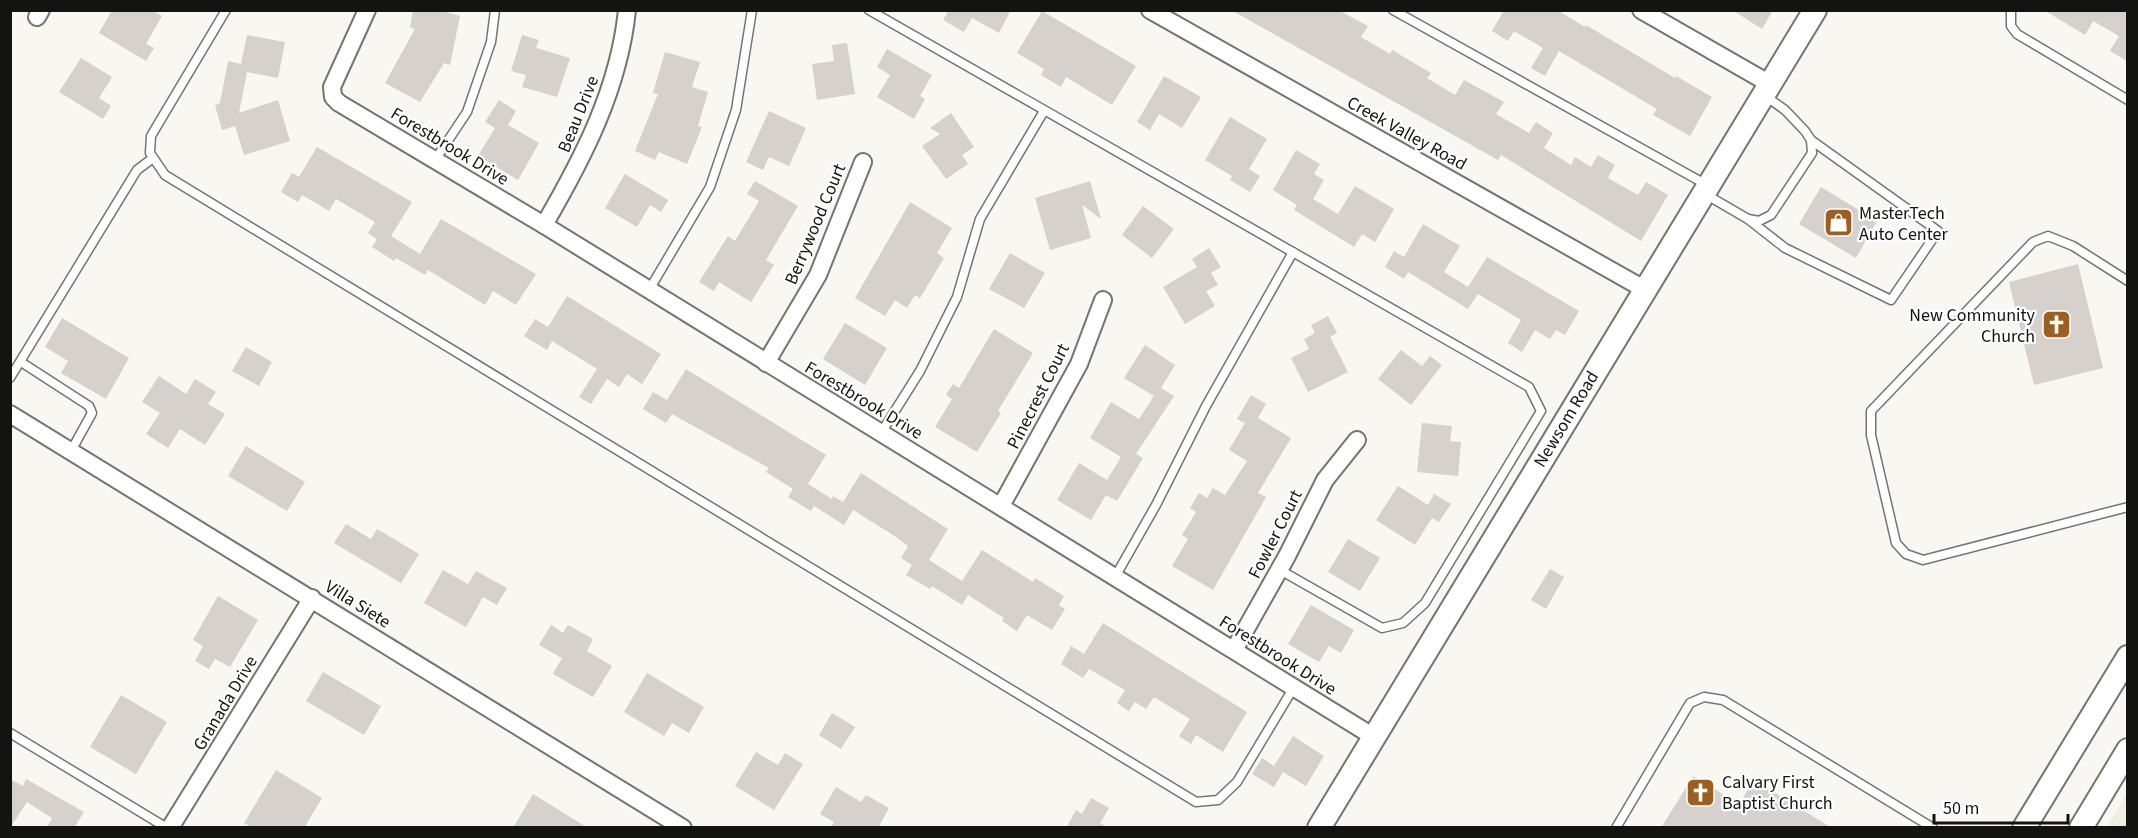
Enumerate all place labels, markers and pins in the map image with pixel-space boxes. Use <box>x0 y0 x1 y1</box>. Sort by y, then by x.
place label: MasterTech Auto Center <box>1859 201 1948 247</box>
shop icon: MasterTech Auto Center <box>1822 207 1854 239</box>
place label: New Community Church <box>1909 303 2036 349</box>
church icon: New Community Church <box>2040 309 2072 341</box>
place label: Calvary First Baptist Church <box>1722 770 1833 816</box>
church icon: Calvary First Baptist Church <box>1685 776 1717 808</box>

